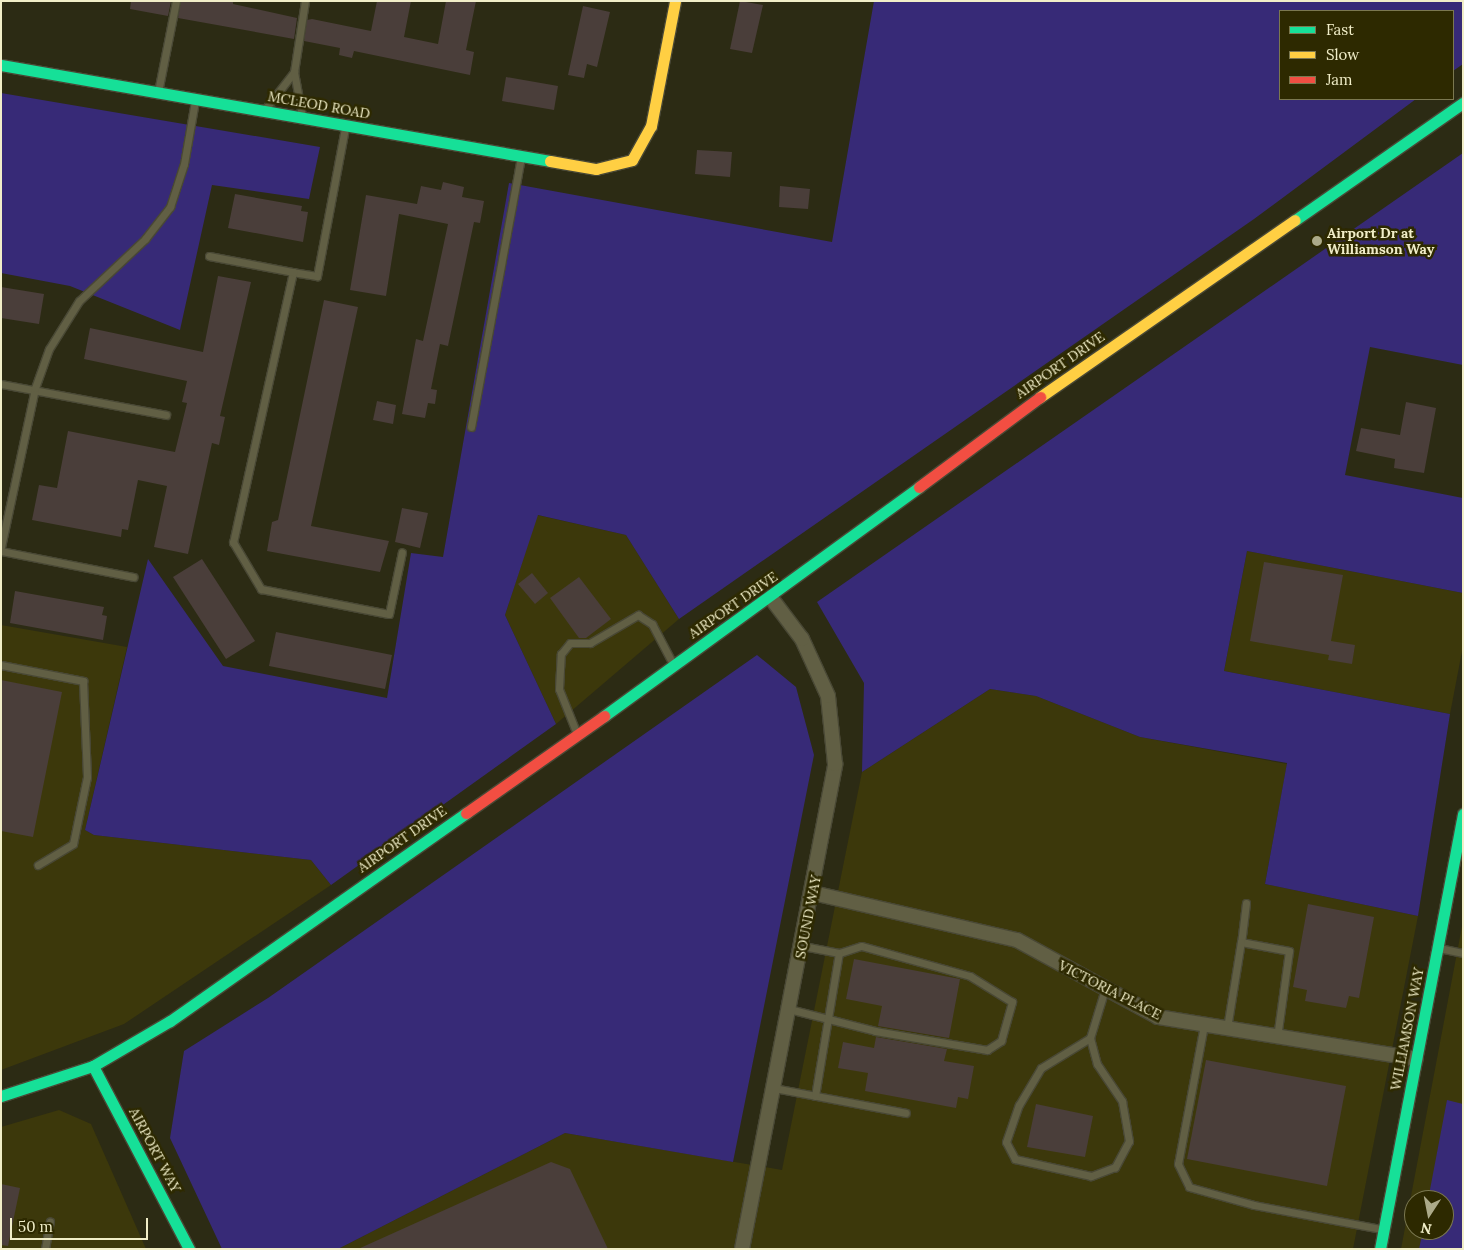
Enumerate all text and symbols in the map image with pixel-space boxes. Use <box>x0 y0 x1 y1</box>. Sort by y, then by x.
legend <box>1279 10 1454 100</box>
text: Fast <box>1326 20 1354 39</box>
text: Slow <box>1326 45 1359 64</box>
text: Jam <box>1326 70 1353 89</box>
street label: MCLEOD ROAD <box>267 88 371 122</box>
place label: Airport Dr at Williamson Way <box>1327 225 1434 258</box>
marker: Airport Dr at Williamson Way <box>1311 235 1323 247</box>
street label: AIRPORT DRIVE <box>1012 328 1108 402</box>
street label: AIRPORT DRIVE <box>685 568 781 642</box>
street label: AIRPORT DRIVE <box>354 802 450 876</box>
street label: SOUND WAY <box>792 874 824 960</box>
street label: VICTORIA PLACE <box>1056 957 1164 1023</box>
street label: WILLIAMSON WAY <box>1387 966 1427 1092</box>
street label: AIRPORT WAY <box>126 1105 184 1195</box>
north arrow <box>1404 1190 1454 1240</box>
scale bar <box>12 1208 150 1240</box>
text: 50 m <box>18 1217 53 1236</box>
text: N <box>1419 1219 1433 1239</box>

